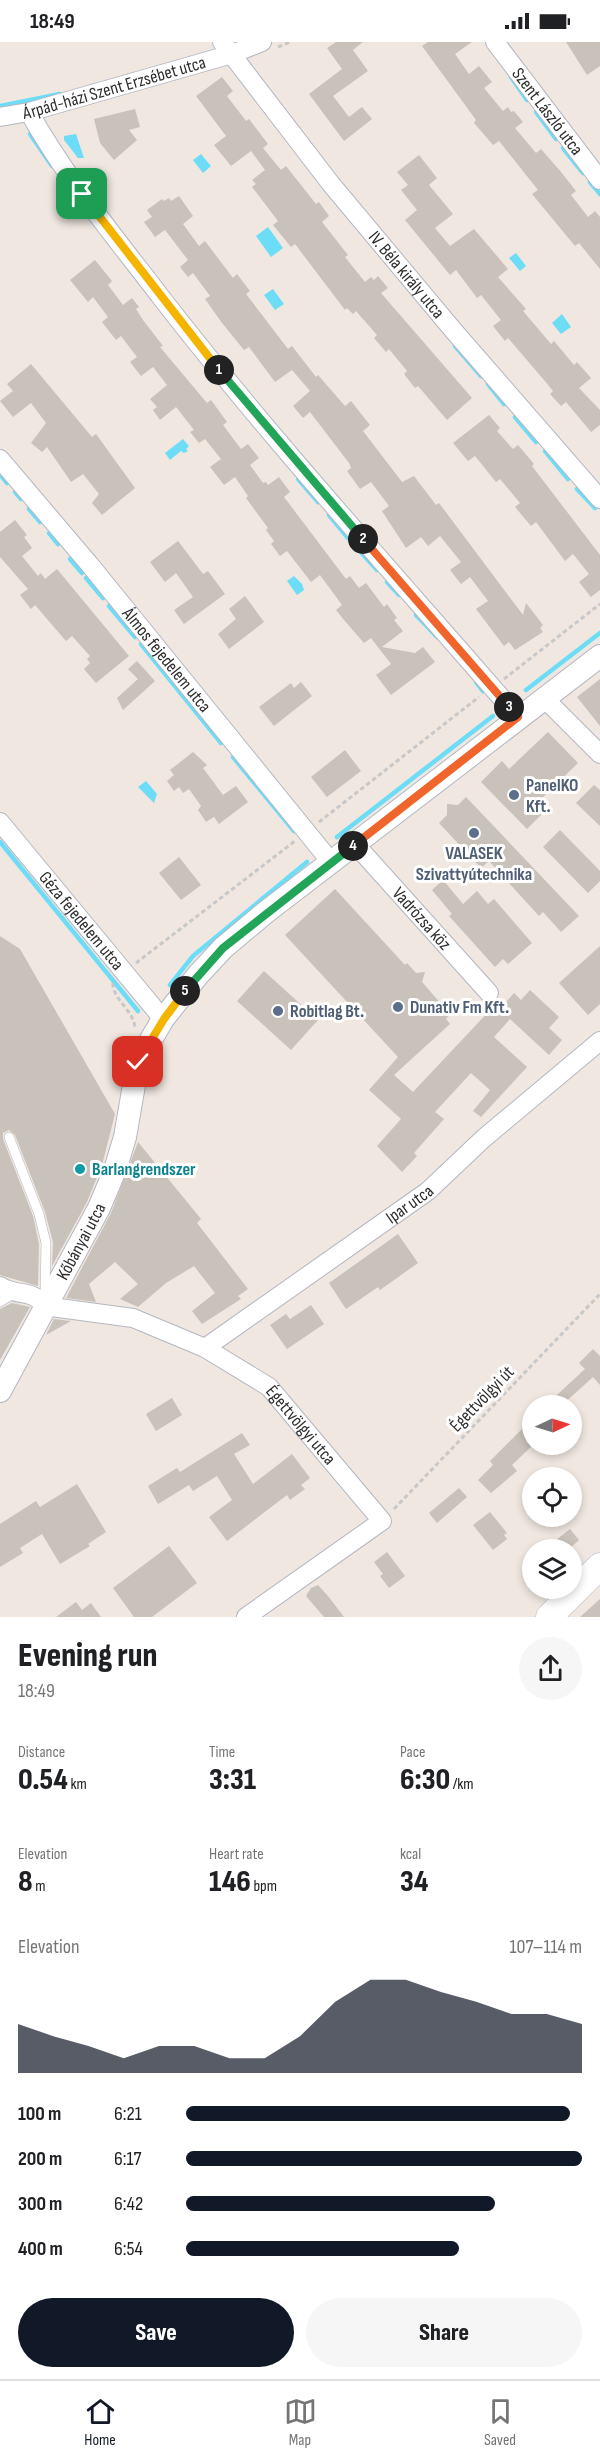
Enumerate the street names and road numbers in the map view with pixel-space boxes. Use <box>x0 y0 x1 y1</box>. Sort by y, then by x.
street label: Árpád-házi Szent Erzsébet utca <box>20 52 208 124</box>
street label: Szent László utca <box>508 63 588 159</box>
street label: IV. Béla király utca <box>364 227 449 322</box>
street label: Álmos fejedelem utca <box>117 602 216 716</box>
street label: Géza fejedelem utca <box>35 867 129 974</box>
street label: Vadrózsa köz <box>388 883 456 955</box>
street label: Ipar utca <box>382 1181 438 1228</box>
street label: Kőbányai utca <box>52 1200 110 1283</box>
street label: Égettvölgyi út <box>445 1361 519 1436</box>
street label: Égettvölgyi utca <box>261 1381 340 1469</box>

